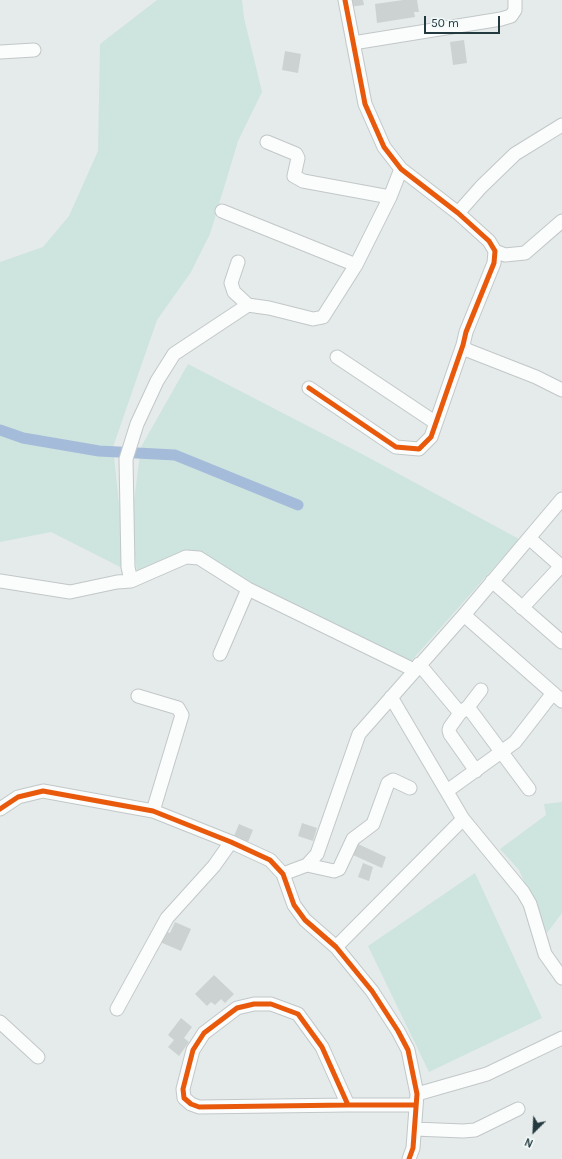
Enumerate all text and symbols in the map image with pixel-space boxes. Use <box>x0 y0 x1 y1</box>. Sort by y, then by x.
scale bar <box>426 8 502 34</box>
text: 50 m <box>431 16 459 30</box>
north arrow <box>514 1111 554 1151</box>
text: N <box>523 1135 535 1150</box>

